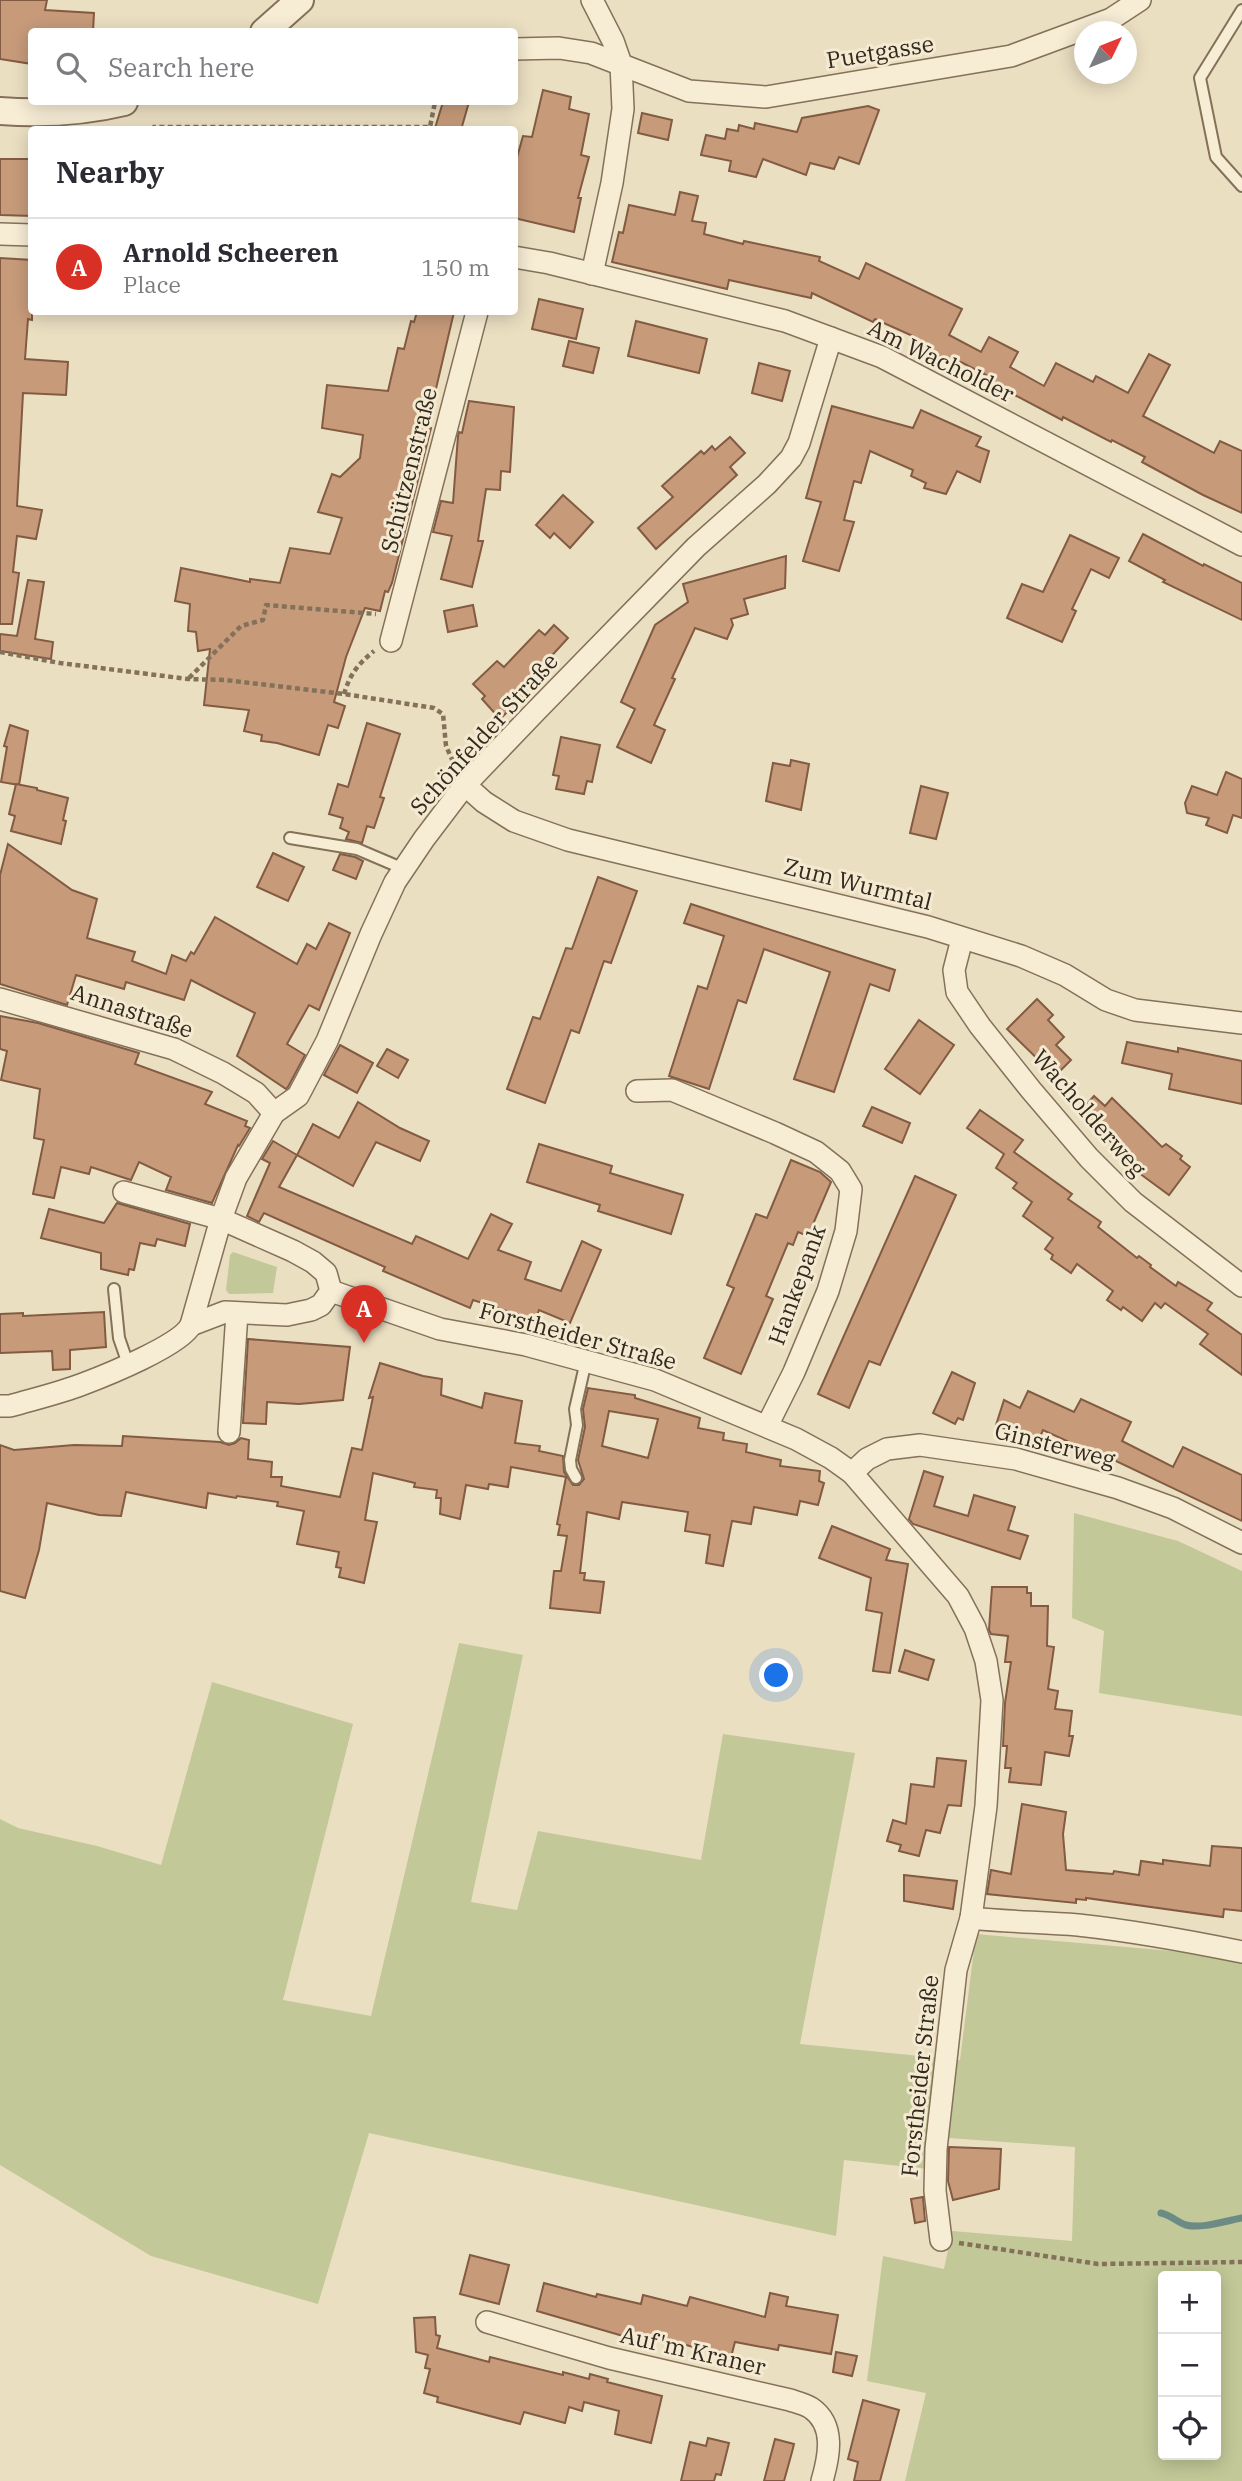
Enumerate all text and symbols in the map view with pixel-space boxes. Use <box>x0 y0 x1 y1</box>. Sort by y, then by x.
north arrow <box>1074 21 1137 84</box>
search box <box>28 28 518 105</box>
street label: Puetgasse <box>824 28 936 74</box>
icon: search <box>52 48 90 86</box>
text: Search here <box>108 50 254 84</box>
text: Nearby <box>56 152 164 191</box>
text: Arnold Scheeren <box>123 235 339 269</box>
text: A <box>71 252 87 282</box>
text: 150 m <box>421 252 490 282</box>
text: Place <box>123 269 181 299</box>
street label: Am Wacholder <box>863 312 1020 408</box>
street label: Schützenstraße <box>373 384 443 556</box>
street label: Schönfelder Straße <box>403 646 564 821</box>
street label: Zum Wurmtal <box>781 850 936 916</box>
street label: Annastraße <box>67 976 197 1044</box>
street label: Wacholderweg <box>1026 1042 1154 1183</box>
street label: Hankepank <box>760 1220 832 1349</box>
pin: A <box>341 1285 387 1343</box>
street label: Forstheider Straße <box>476 1294 680 1376</box>
street label: Ginsterweg <box>992 1415 1119 1474</box>
your location <box>759 1658 793 1692</box>
street label: Forstheider Straße <box>893 1973 945 2178</box>
map controls <box>1158 2271 1221 2460</box>
button: + <box>1158 2271 1221 2334</box>
street label: Auf'm Kraner <box>618 2319 769 2381</box>
button: − <box>1158 2334 1221 2397</box>
button: locate <box>1158 2397 1221 2460</box>

